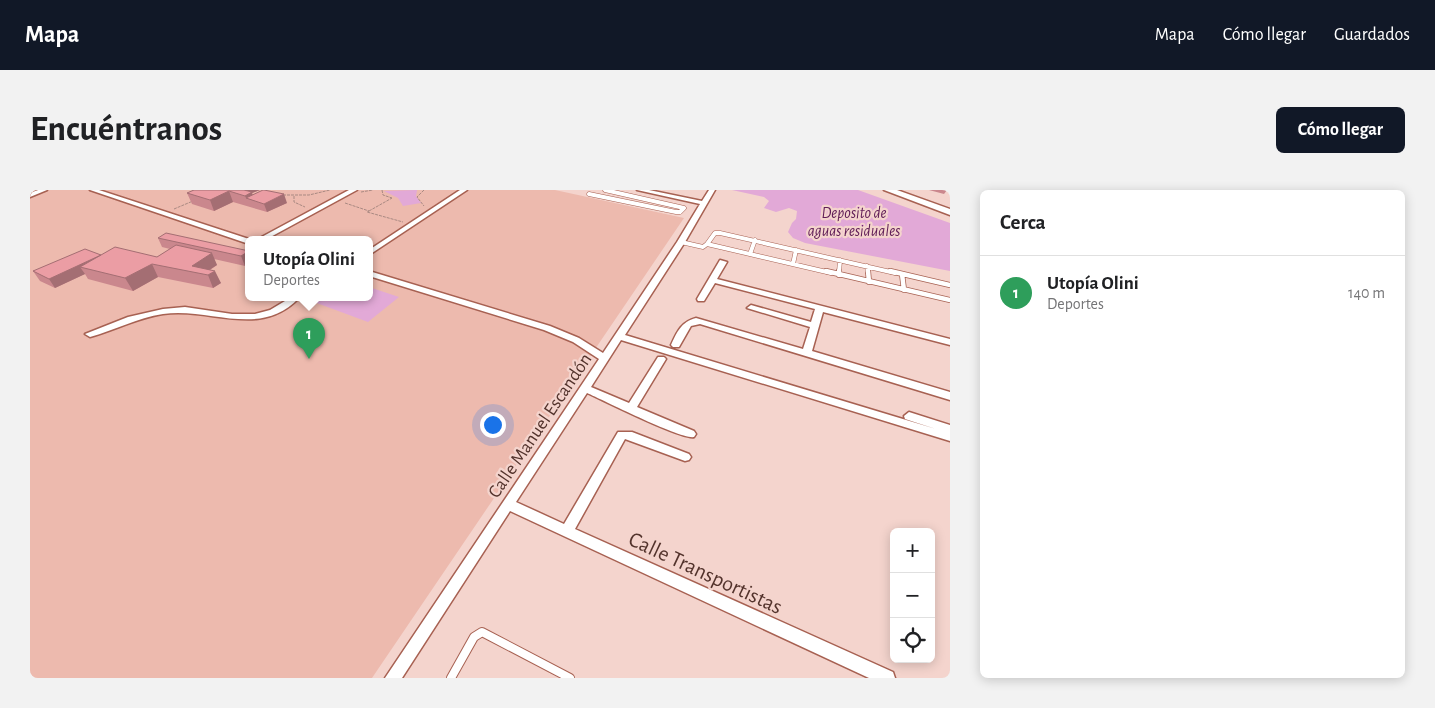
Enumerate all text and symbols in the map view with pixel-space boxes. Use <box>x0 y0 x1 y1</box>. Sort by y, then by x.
text: Mapa <box>25 23 79 47</box>
text: Mapa <box>1155 26 1195 44</box>
text: Cómo llegar <box>1223 26 1306 44</box>
text: Guardados <box>1334 26 1410 44</box>
button: Cómo llegar <box>1276 107 1405 153</box>
text: Encuéntranos <box>30 112 222 147</box>
water label: Deposito de aguas residuales <box>808 205 900 239</box>
text: Cerca <box>1000 212 1046 233</box>
popup <box>245 236 373 301</box>
text: Utopía Olini <box>263 250 355 269</box>
text: Deportes <box>263 272 320 288</box>
text: Utopía Olini <box>1047 274 1139 293</box>
text: 1 <box>1013 285 1019 301</box>
text: 140 m <box>1348 285 1385 301</box>
text: Deportes <box>1047 296 1104 312</box>
pin: 1 <box>293 318 325 359</box>
street label: Calle Manuel Escandón <box>485 350 596 502</box>
your location <box>480 412 506 438</box>
street label: Calle Transportistas <box>625 528 786 618</box>
map controls <box>890 528 935 663</box>
button: + <box>890 528 935 573</box>
button: − <box>890 573 935 618</box>
button: locate <box>890 618 935 663</box>

